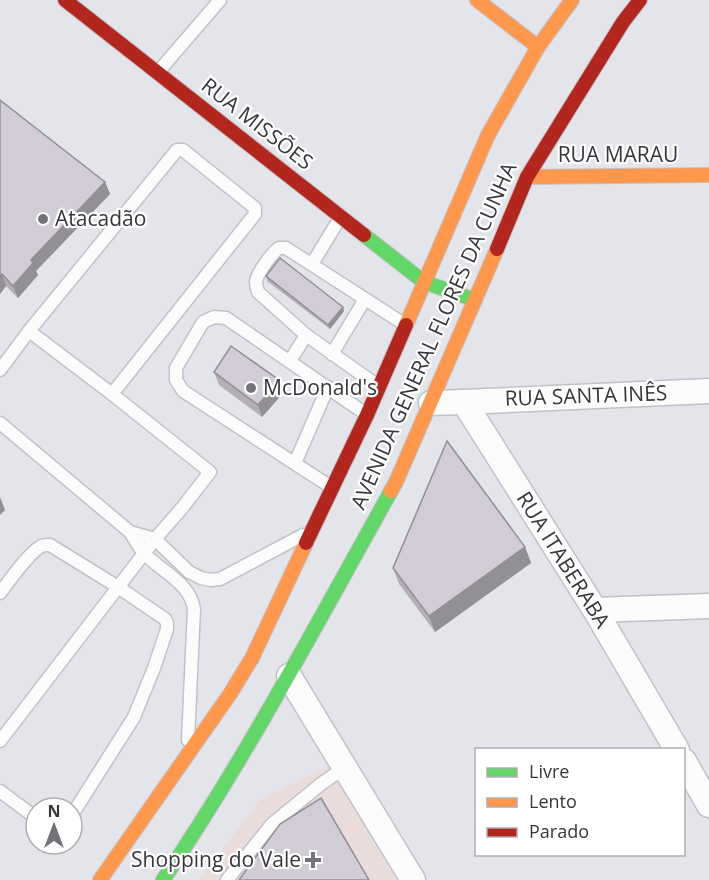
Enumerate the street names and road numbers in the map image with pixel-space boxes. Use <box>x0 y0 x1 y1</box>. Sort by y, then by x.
street label: RUA MISSÕES <box>196 71 319 176</box>
street label: RUA MARAU <box>558 140 678 168</box>
street label: AVENIDA GENERAL FLORES DA CUNHA <box>344 157 523 513</box>
street label: RUA SANTA INÊS <box>504 378 668 412</box>
street label: RUA ITABERABA <box>511 486 617 634</box>

